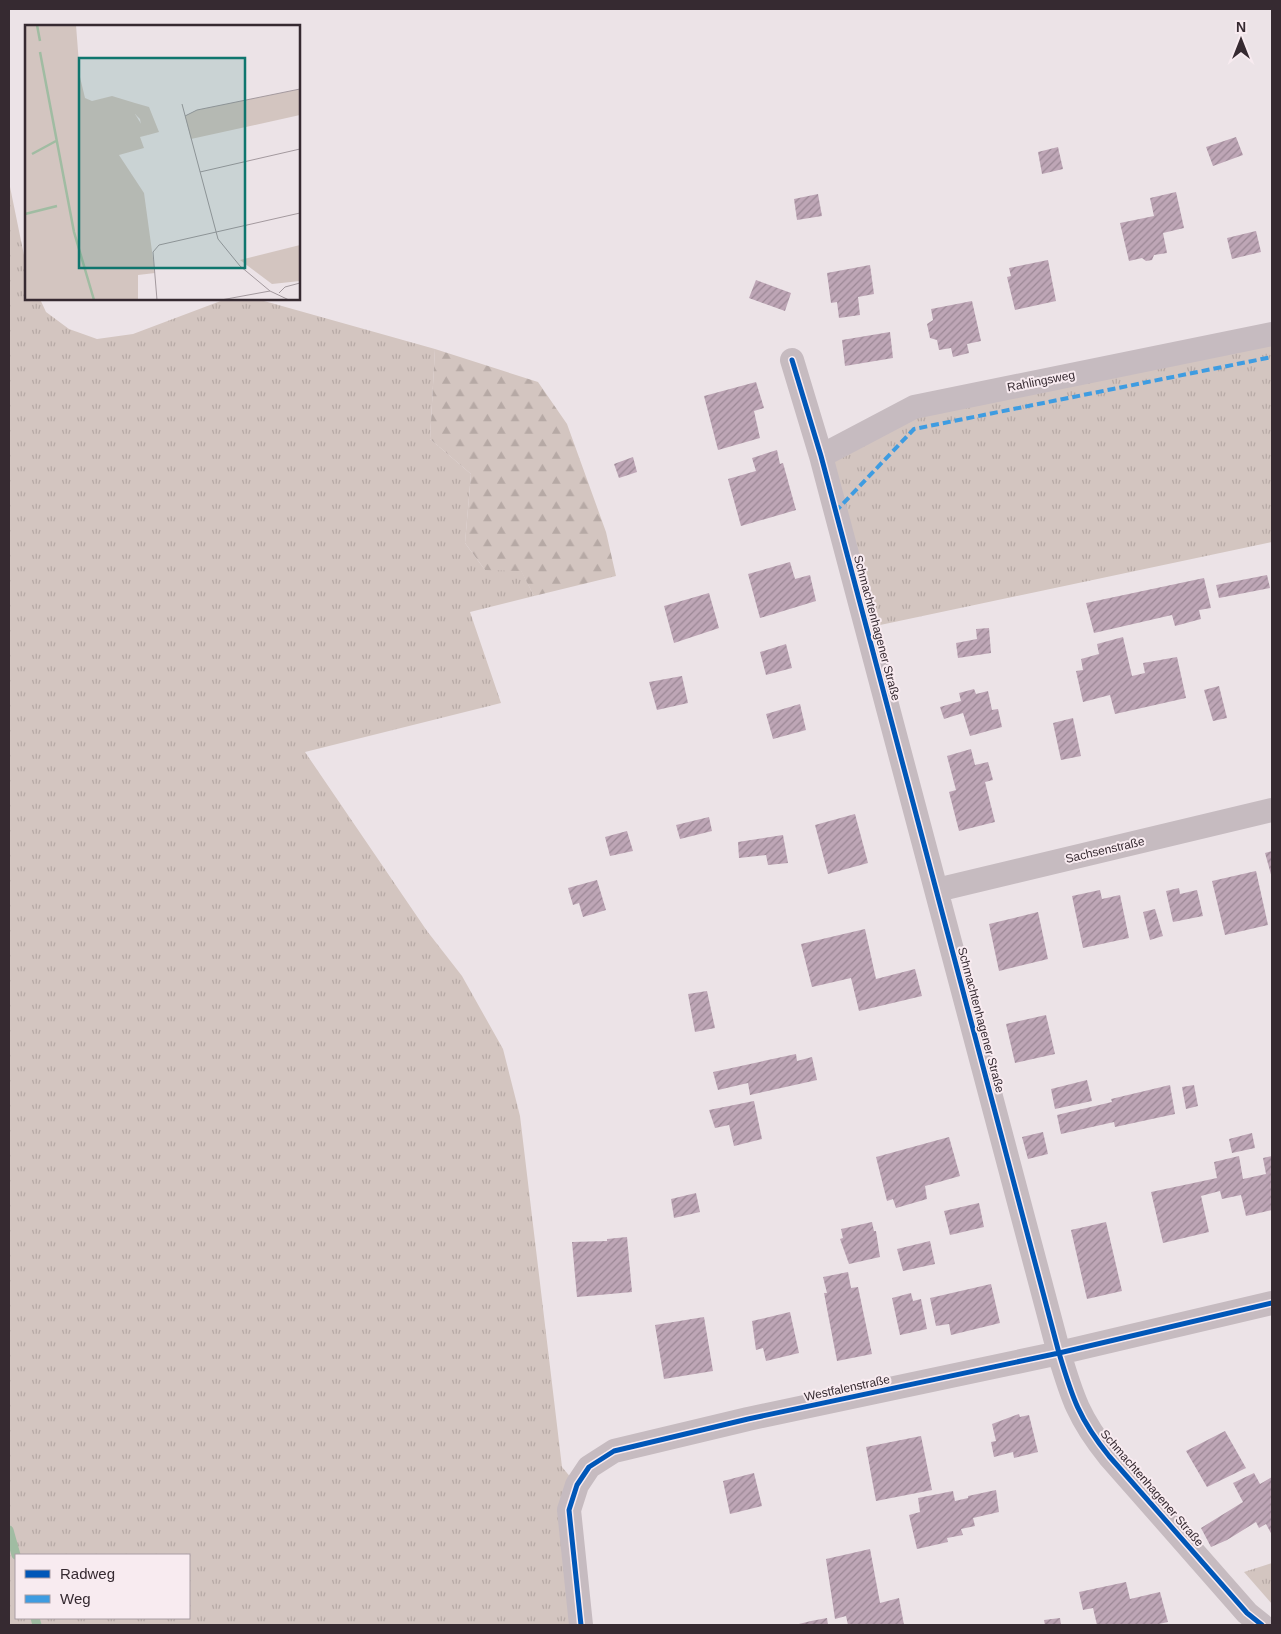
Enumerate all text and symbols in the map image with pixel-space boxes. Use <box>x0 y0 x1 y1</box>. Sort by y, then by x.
north arrow <box>1216 15 1266 65</box>
text: N <box>1236 19 1246 35</box>
inset map <box>25 25 300 300</box>
street label: Rahlingsweg <box>1006 368 1076 394</box>
street label: Schmachtenhagener Straße <box>851 554 903 703</box>
street label: Sachsenstraße <box>1064 834 1146 866</box>
street label: Schmachtenhagener Straße <box>955 946 1007 1095</box>
street label: Westfalenstraße <box>803 1372 891 1404</box>
street label: Schmachtenhagener Straße <box>1097 1427 1207 1549</box>
legend <box>15 1554 190 1619</box>
text: Radweg <box>60 1565 115 1582</box>
text: Weg <box>60 1590 91 1607</box>

